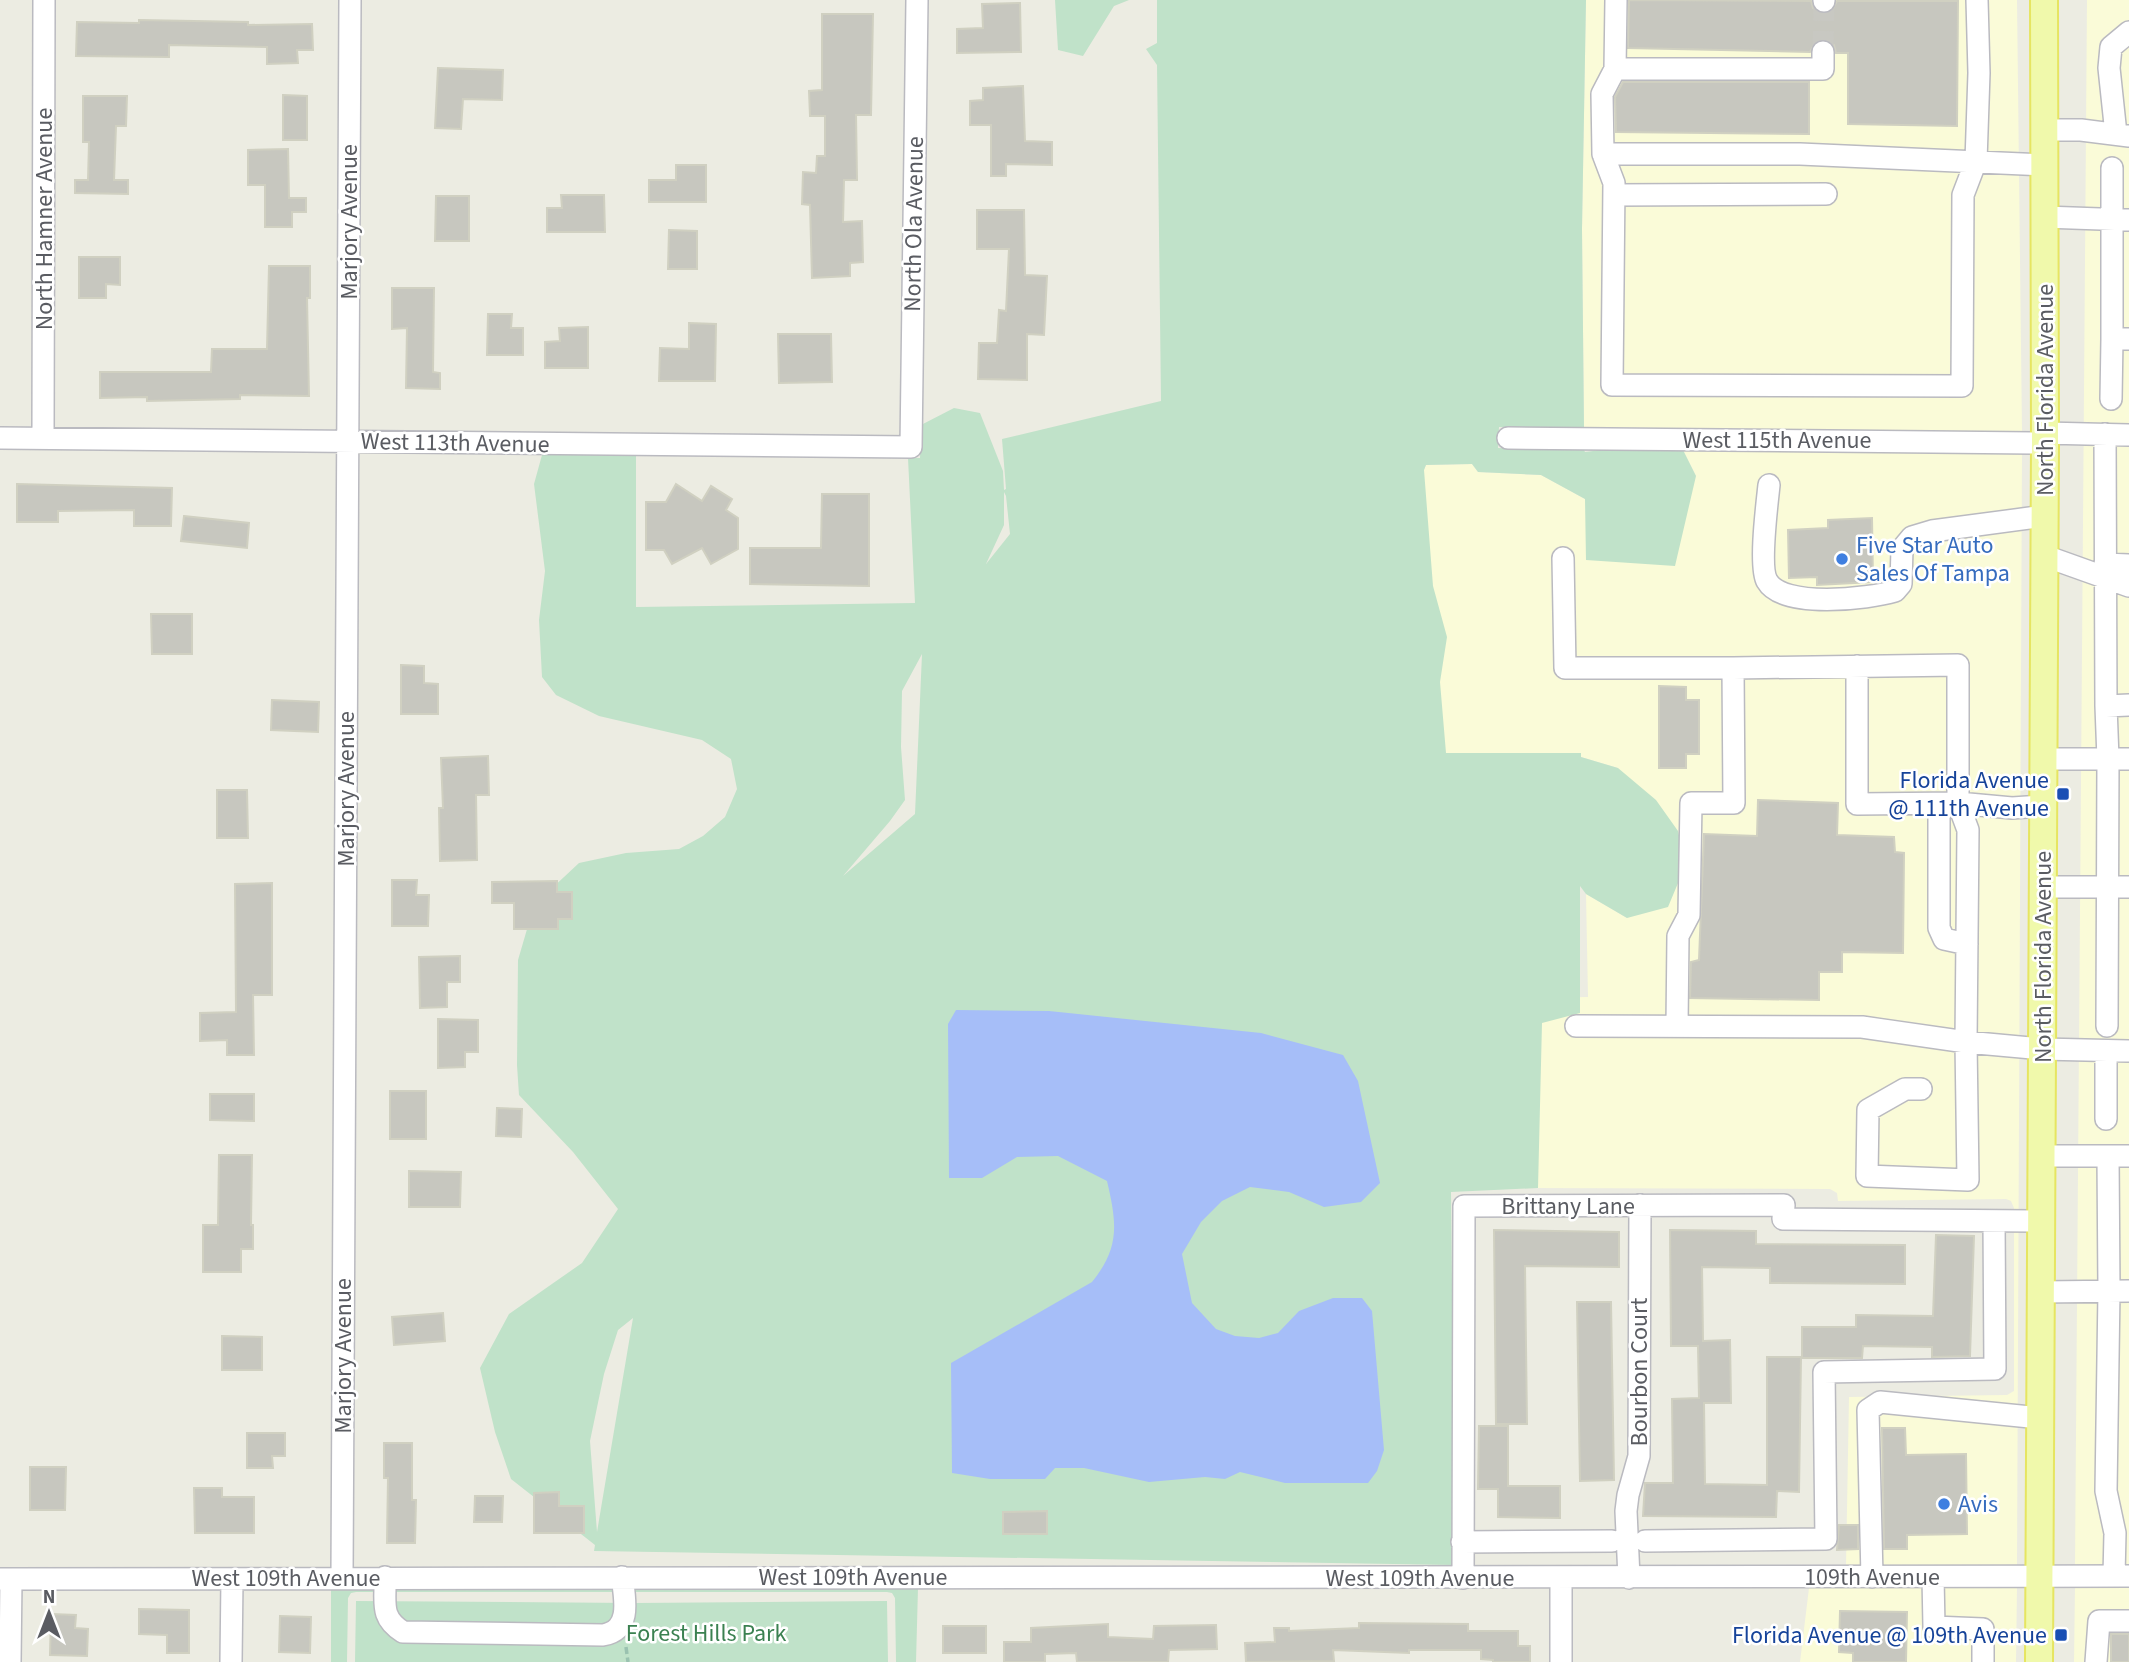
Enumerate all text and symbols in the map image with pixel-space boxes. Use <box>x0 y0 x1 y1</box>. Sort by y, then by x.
street label: North Hamner Avenue <box>27 108 62 330</box>
street label: North Ola Avenue <box>895 136 933 312</box>
street label: Marjory Avenue <box>332 144 367 300</box>
street label: North Florida Avenue <box>2028 284 2063 496</box>
street label: West 115th Avenue <box>1683 423 1871 458</box>
street label: West 113th Avenue <box>360 424 550 462</box>
place label: Five Star Auto Sales Of Tampa <box>1856 528 2010 591</box>
marker: Five Star Auto Sales Of Tampa <box>1834 551 1850 567</box>
street label: Marjory Avenue <box>329 711 364 867</box>
place label: Florida Avenue @ 111th Avenue <box>1888 763 2049 826</box>
marker: Florida Avenue @ 111th Avenue <box>2055 786 2071 802</box>
street label: North Florida Avenue <box>2026 851 2061 1063</box>
street label: Brittany Lane <box>1501 1189 1635 1224</box>
street label: Marjory Avenue <box>326 1278 361 1434</box>
street label: Bourbon Court <box>1622 1298 1657 1446</box>
place label: Avis <box>1958 1487 1998 1522</box>
marker: Avis <box>1936 1496 1952 1512</box>
street label: West 109th Avenue <box>759 1560 947 1595</box>
street label: 109th Avenue <box>1804 1560 1940 1595</box>
street label: West 109th Avenue <box>192 1561 380 1596</box>
street label: West 109th Avenue <box>1326 1561 1514 1596</box>
north arrow <box>14 1578 84 1648</box>
text: N <box>43 1584 55 1611</box>
park label: Forest Hills Park <box>626 1616 786 1651</box>
place label: Florida Avenue @ 109th Avenue <box>1732 1618 2047 1653</box>
marker: Florida Avenue @ 109th Avenue <box>2053 1627 2069 1643</box>

